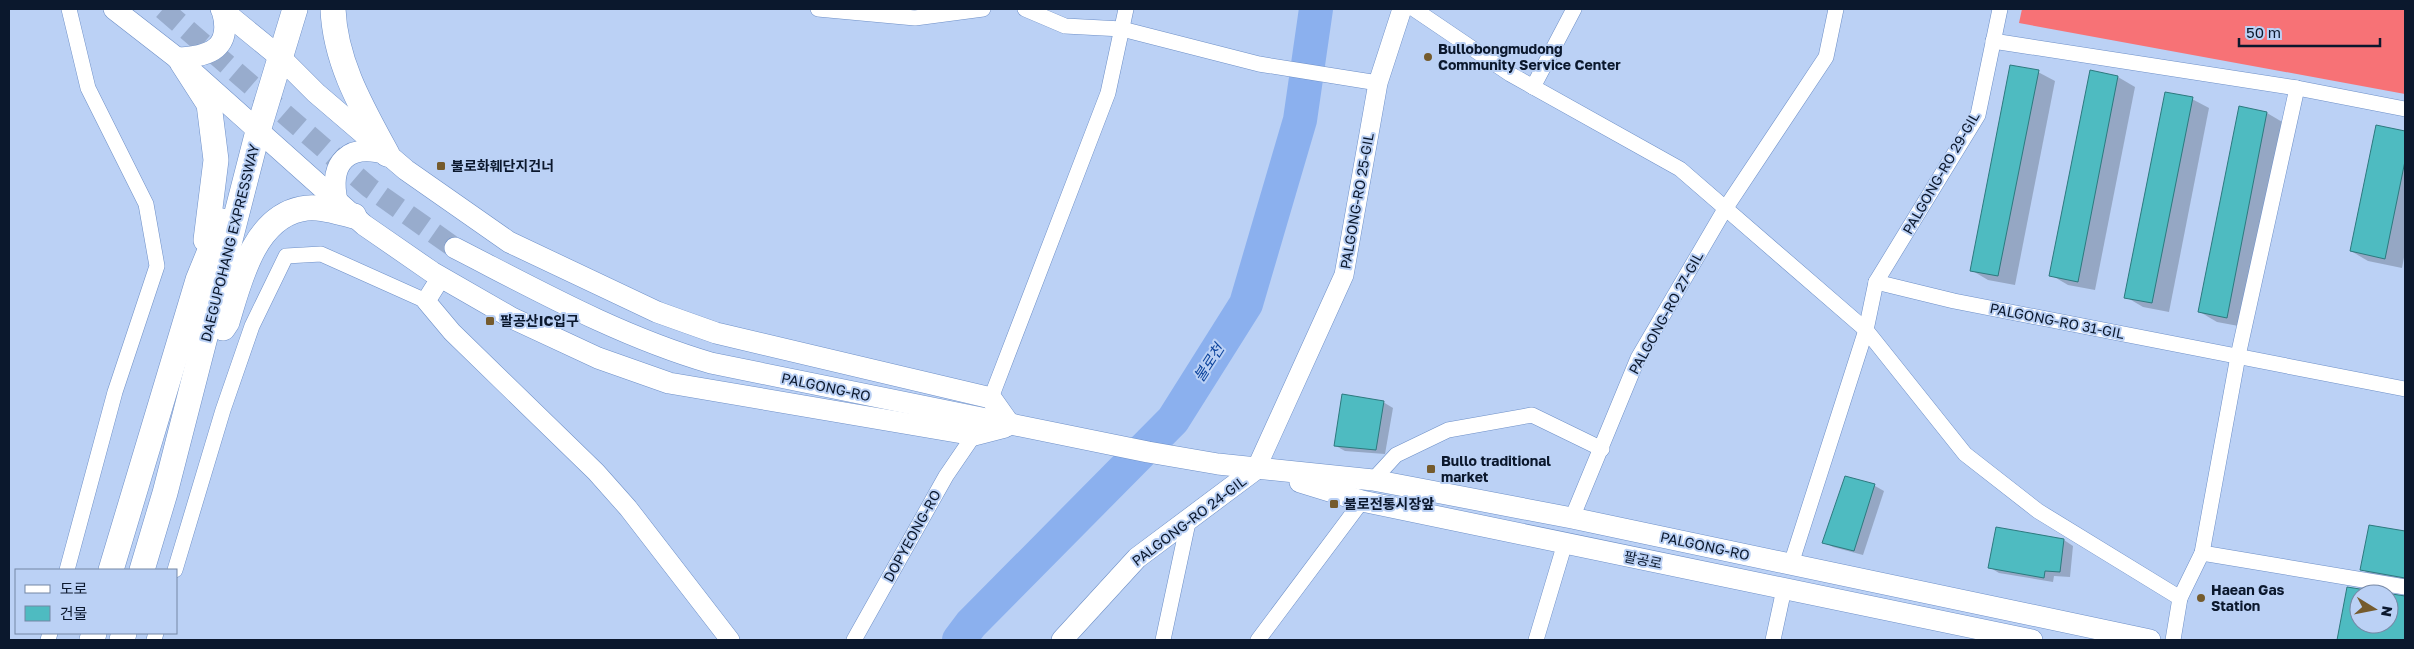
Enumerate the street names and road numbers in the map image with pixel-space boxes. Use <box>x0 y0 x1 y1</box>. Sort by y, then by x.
street label: PALGONG-RO 29-GIL <box>1899 109 1983 237</box>
street label: PALGONG-RO 25-GIL <box>1336 131 1377 270</box>
street label: DAEGUPOHANG EXPRESSWAY <box>197 142 262 344</box>
street label: PALGONG-RO 27-GIL <box>1625 249 1706 377</box>
street label: PALGONG-RO 31-GIL <box>1988 299 2126 342</box>
street label: PALGONG-RO <box>780 369 872 404</box>
street label: PALGONG-RO 24-GIL <box>1128 472 1249 569</box>
street label: DOPYEONG-RO <box>879 487 944 585</box>
street label: PALGONG-RO <box>1659 528 1751 563</box>
street label: 팔공로 <box>1622 547 1664 572</box>

